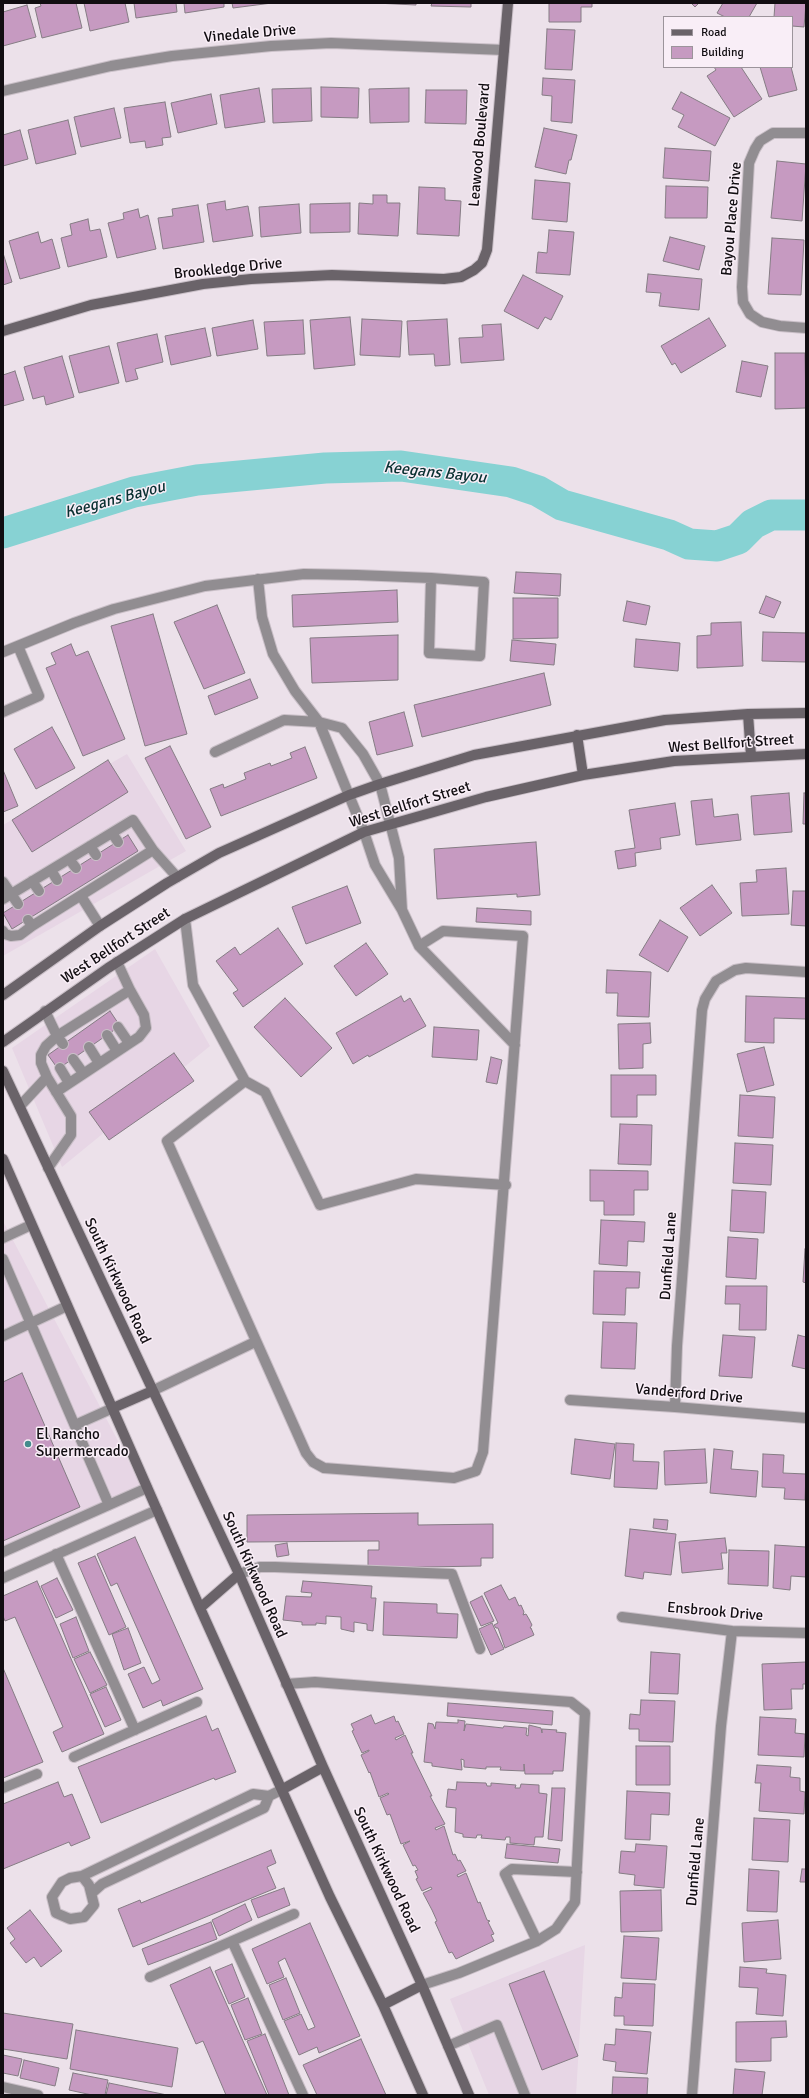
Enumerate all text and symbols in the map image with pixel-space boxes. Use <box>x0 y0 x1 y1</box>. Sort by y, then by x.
legend <box>663 16 793 68</box>
street label: Vinedale Drive <box>203 21 297 47</box>
text: Road <box>701 25 727 40</box>
text: Building <box>701 45 744 60</box>
street label: Leawood Boulevard <box>466 82 494 208</box>
street label: Bayou Place Drive <box>718 161 746 277</box>
street label: Brookledge Drive <box>173 254 283 284</box>
water label: Keegans Bayou <box>383 458 487 488</box>
water label: Keegans Bayou <box>63 477 167 523</box>
street label: West Bellfort Street <box>667 731 795 757</box>
street label: West Bellfort Street <box>347 778 473 832</box>
street label: West Bellfort Street <box>58 904 174 988</box>
street label: Dunfield Lane <box>657 1211 681 1301</box>
street label: South Kirkwood Road <box>80 1215 154 1347</box>
street label: Vanderford Drive <box>634 1380 744 1408</box>
place label: El Rancho Supermercado <box>36 1426 129 1461</box>
marker: El Rancho Supermercado <box>23 1439 33 1449</box>
street label: South Kirkwood Road <box>218 1509 290 1641</box>
street label: Ensbrook Drive <box>666 1599 764 1625</box>
street label: South Kirkwood Road <box>349 1804 423 1936</box>
street label: Dunfield Lane <box>683 1817 709 1907</box>

